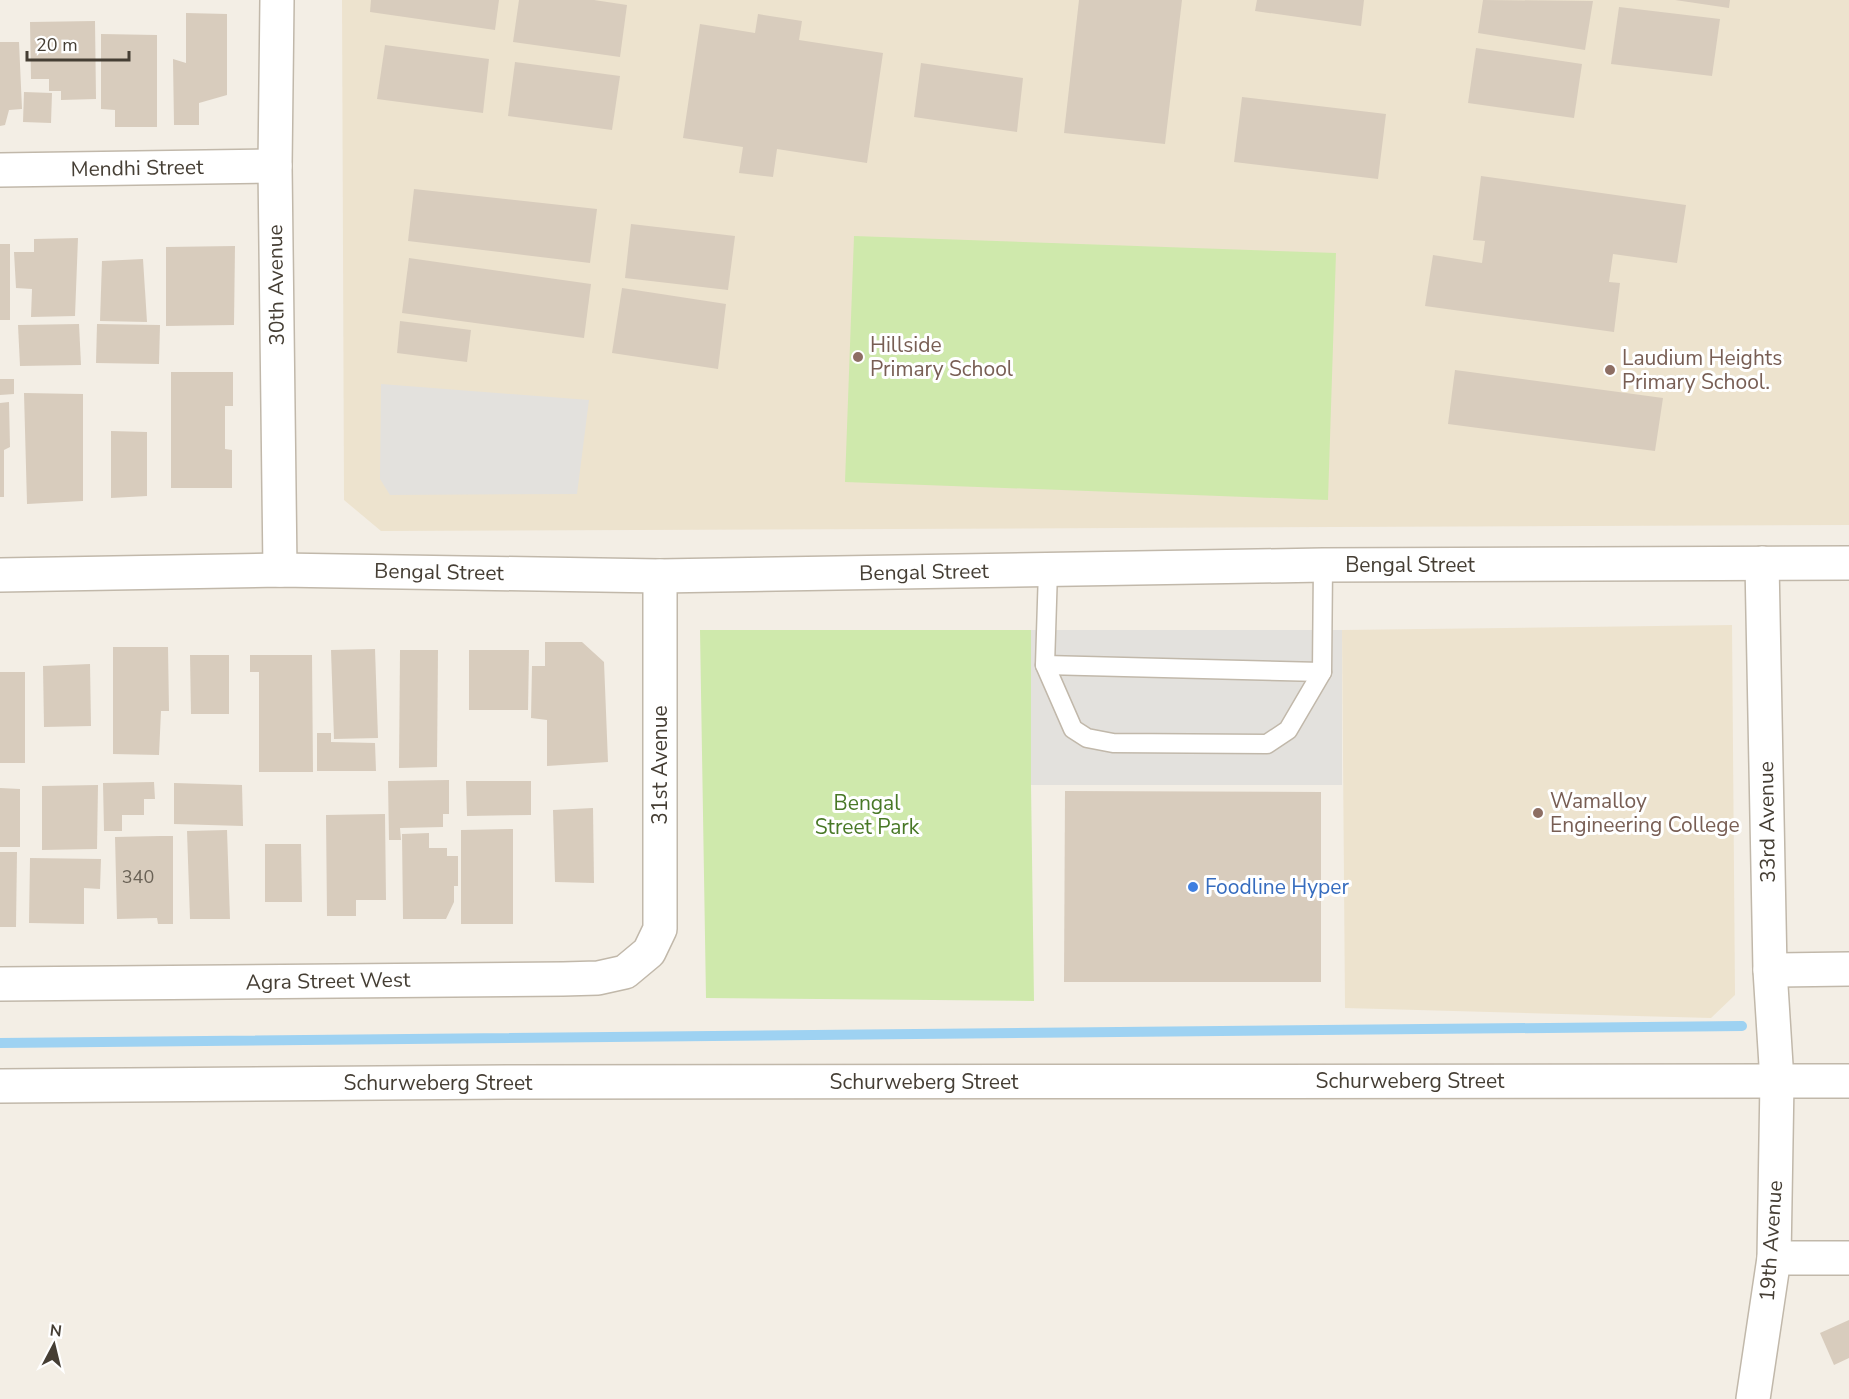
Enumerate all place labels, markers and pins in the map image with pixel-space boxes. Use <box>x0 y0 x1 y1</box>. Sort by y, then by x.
place label: Hillside Primary School <box>870 331 1014 383</box>
place label: Laudium Heights Primary School. <box>1622 344 1782 396</box>
marker: Hillside Primary School <box>851 350 865 364</box>
marker: Laudium Heights Primary School. <box>1603 363 1617 377</box>
place label: Wamalloy Engineering College <box>1550 787 1740 839</box>
marker: Wamalloy Engineering College <box>1531 806 1545 820</box>
place label: Foodline Hyper <box>1205 873 1349 901</box>
marker: Foodline Hyper <box>1186 880 1200 894</box>

